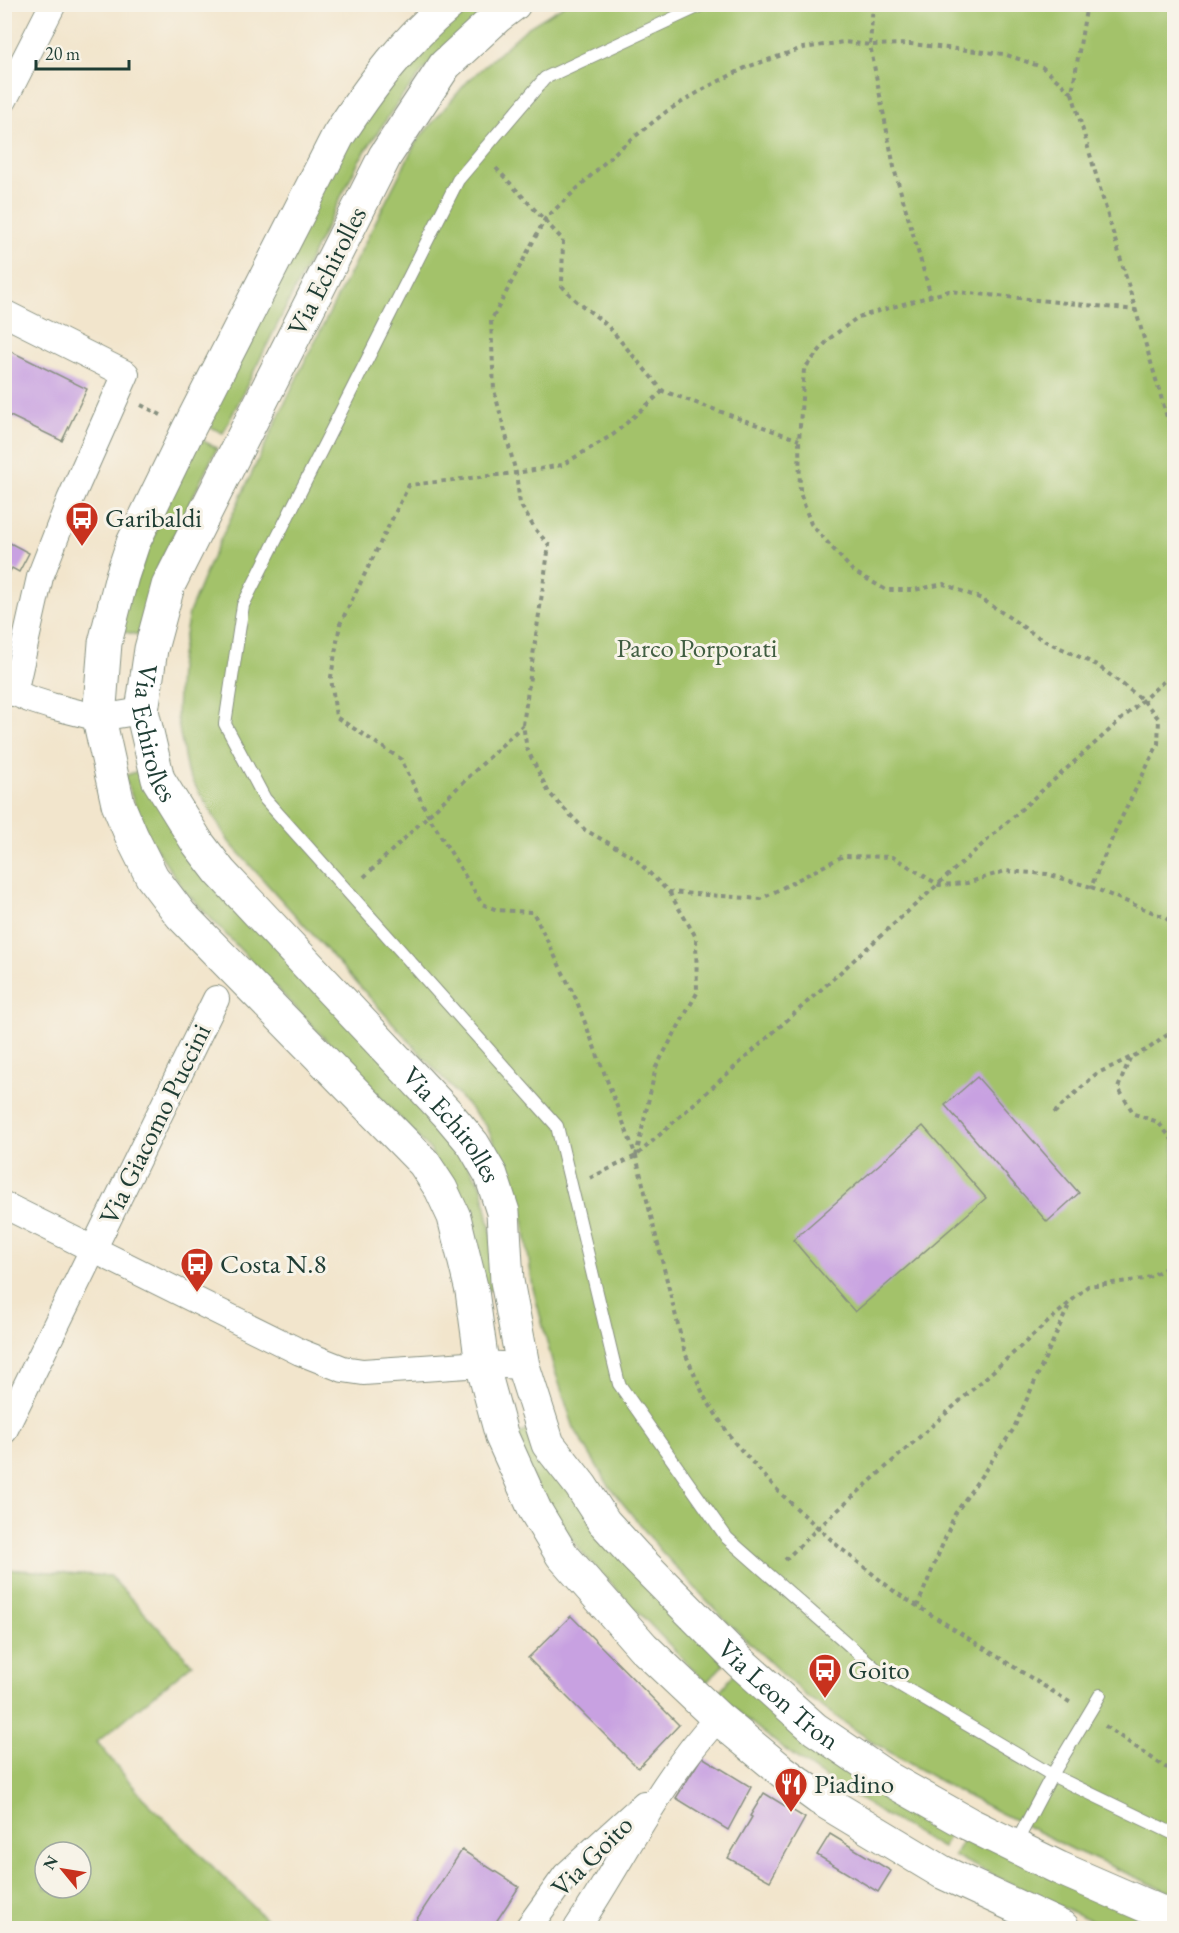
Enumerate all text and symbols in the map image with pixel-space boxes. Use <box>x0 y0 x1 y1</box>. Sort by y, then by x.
scale bar <box>36 33 129 71</box>
text: 20 m <box>45 42 80 65</box>
street label: Via Echirolles <box>279 200 374 341</box>
bus stop icon: Garibaldi <box>64 500 100 547</box>
place label: Garibaldi <box>105 500 202 535</box>
park label: Parco Porporati <box>617 630 778 665</box>
street label: Via Echirolles <box>124 662 186 808</box>
street label: Via Giacomo Puccini <box>91 1017 218 1230</box>
street label: Via Echirolles <box>395 1058 510 1186</box>
bus stop icon: Costa N.8 <box>179 1246 215 1293</box>
place label: Costa N.8 <box>220 1246 326 1281</box>
street label: Via Leon Tron <box>710 1631 846 1757</box>
bus stop icon: Goito <box>807 1652 843 1699</box>
place label: Goito <box>848 1652 910 1687</box>
restaurant icon: Piadino <box>773 1766 809 1813</box>
place label: Piadino <box>814 1766 894 1801</box>
street label: Via Goito <box>543 1807 640 1904</box>
north arrow <box>33 1840 93 1900</box>
text: N <box>38 1852 63 1874</box>

